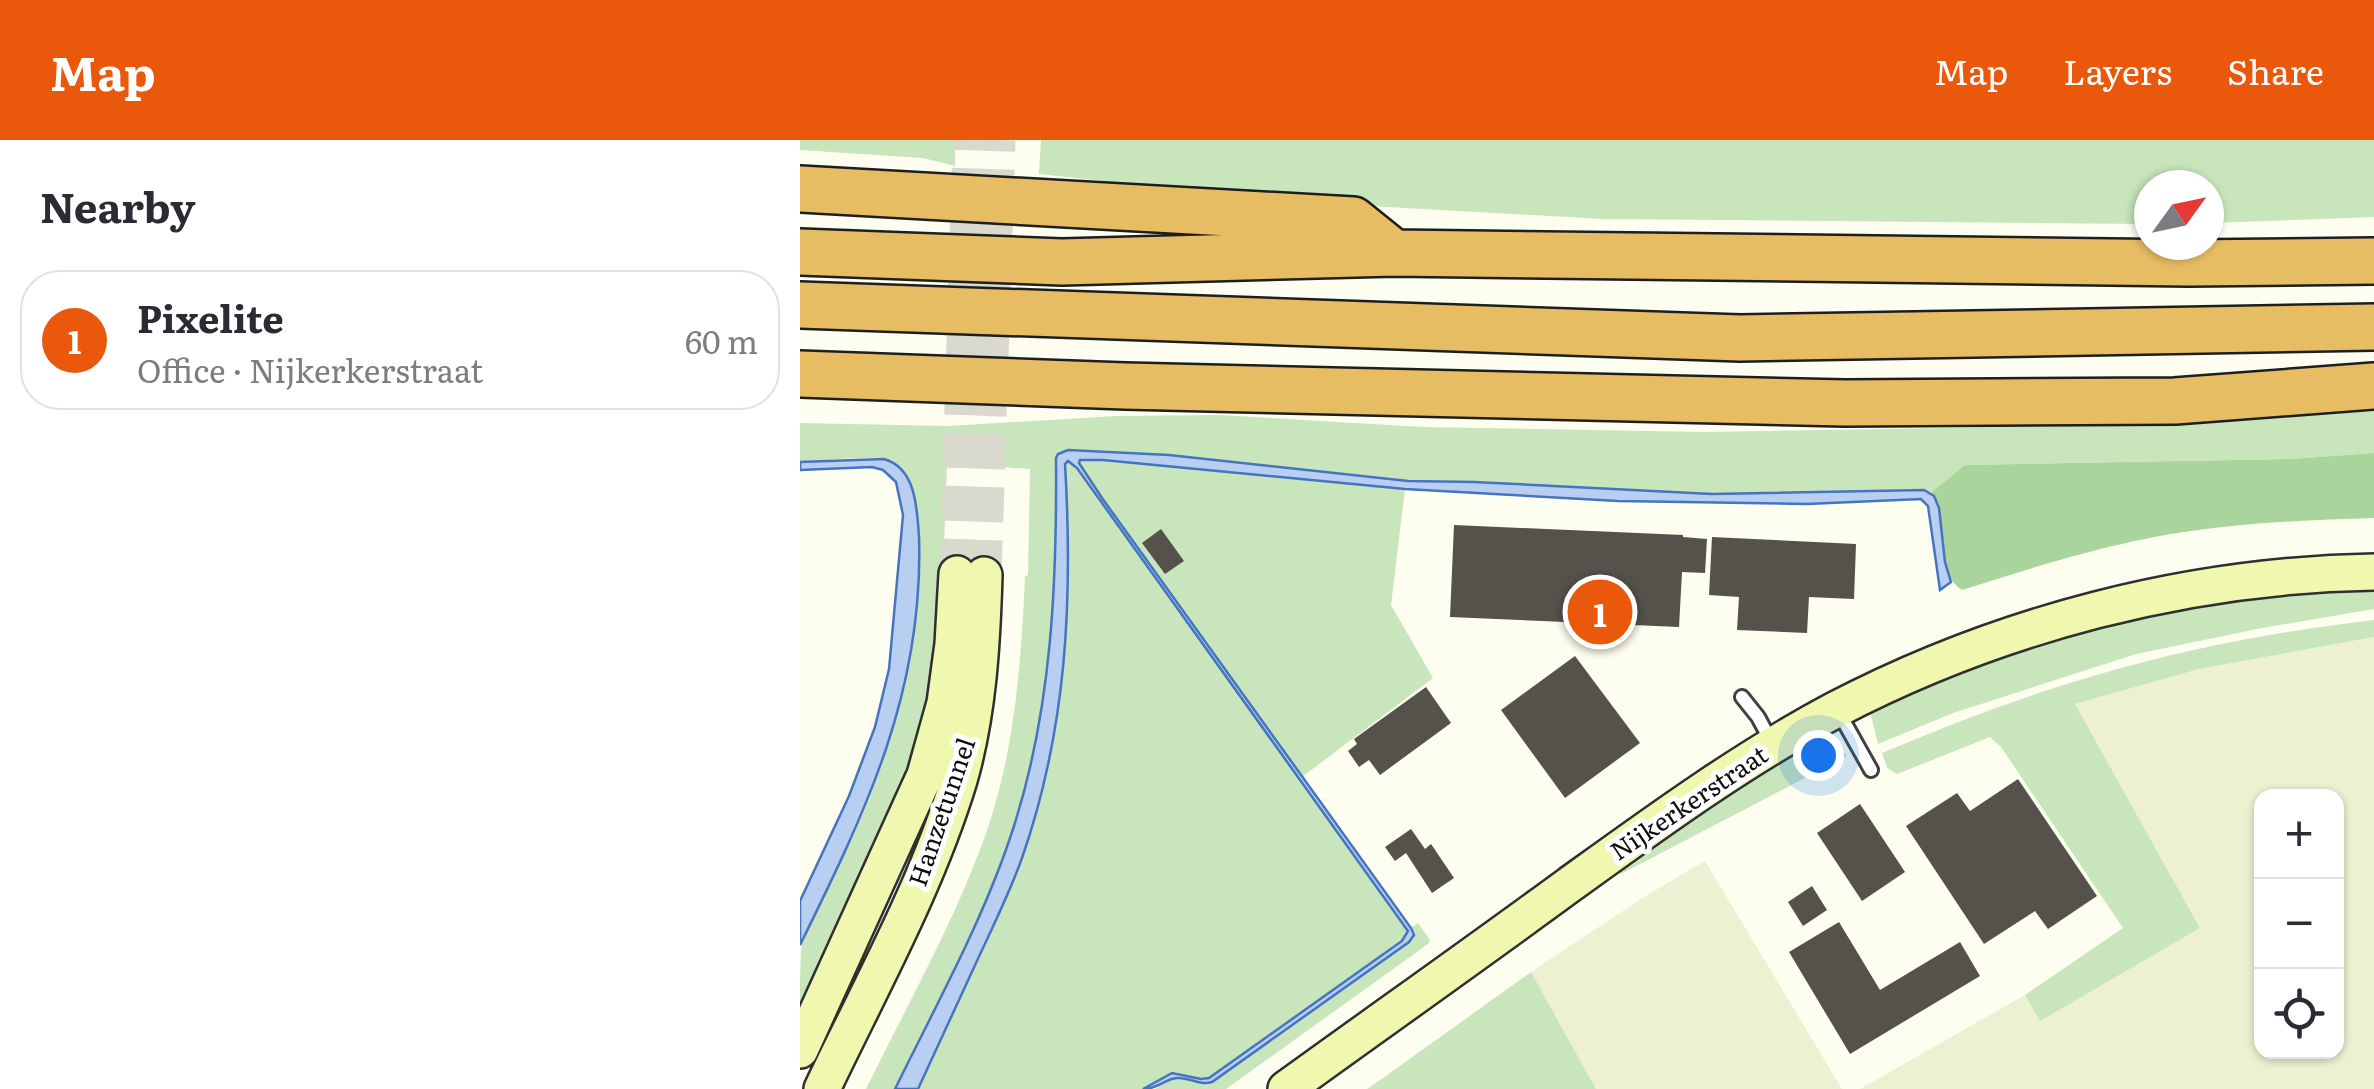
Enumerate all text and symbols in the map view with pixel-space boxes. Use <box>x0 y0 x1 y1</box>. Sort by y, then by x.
text: Map <box>50 35 156 106</box>
text: Map <box>1934 44 2008 96</box>
text: Layers <box>2063 44 2172 96</box>
text: Share <box>2227 44 2324 96</box>
north arrow <box>2134 170 2224 260</box>
text: Nearby <box>40 174 196 236</box>
text: Pixelite <box>137 288 284 345</box>
text: 1 <box>68 316 81 364</box>
text: 60 m <box>685 316 758 364</box>
text: Office · Nijkerkerstraat <box>137 345 483 393</box>
pin: 1 <box>1568 574 1632 650</box>
your location <box>1793 730 1844 781</box>
street label: Hanzetunnel <box>898 732 983 891</box>
street label: Nijkerkerstraat <box>1602 735 1774 868</box>
map controls <box>2254 789 2344 1059</box>
button: + <box>2254 789 2344 879</box>
button: − <box>2254 879 2344 969</box>
button: locate <box>2254 969 2344 1059</box>

